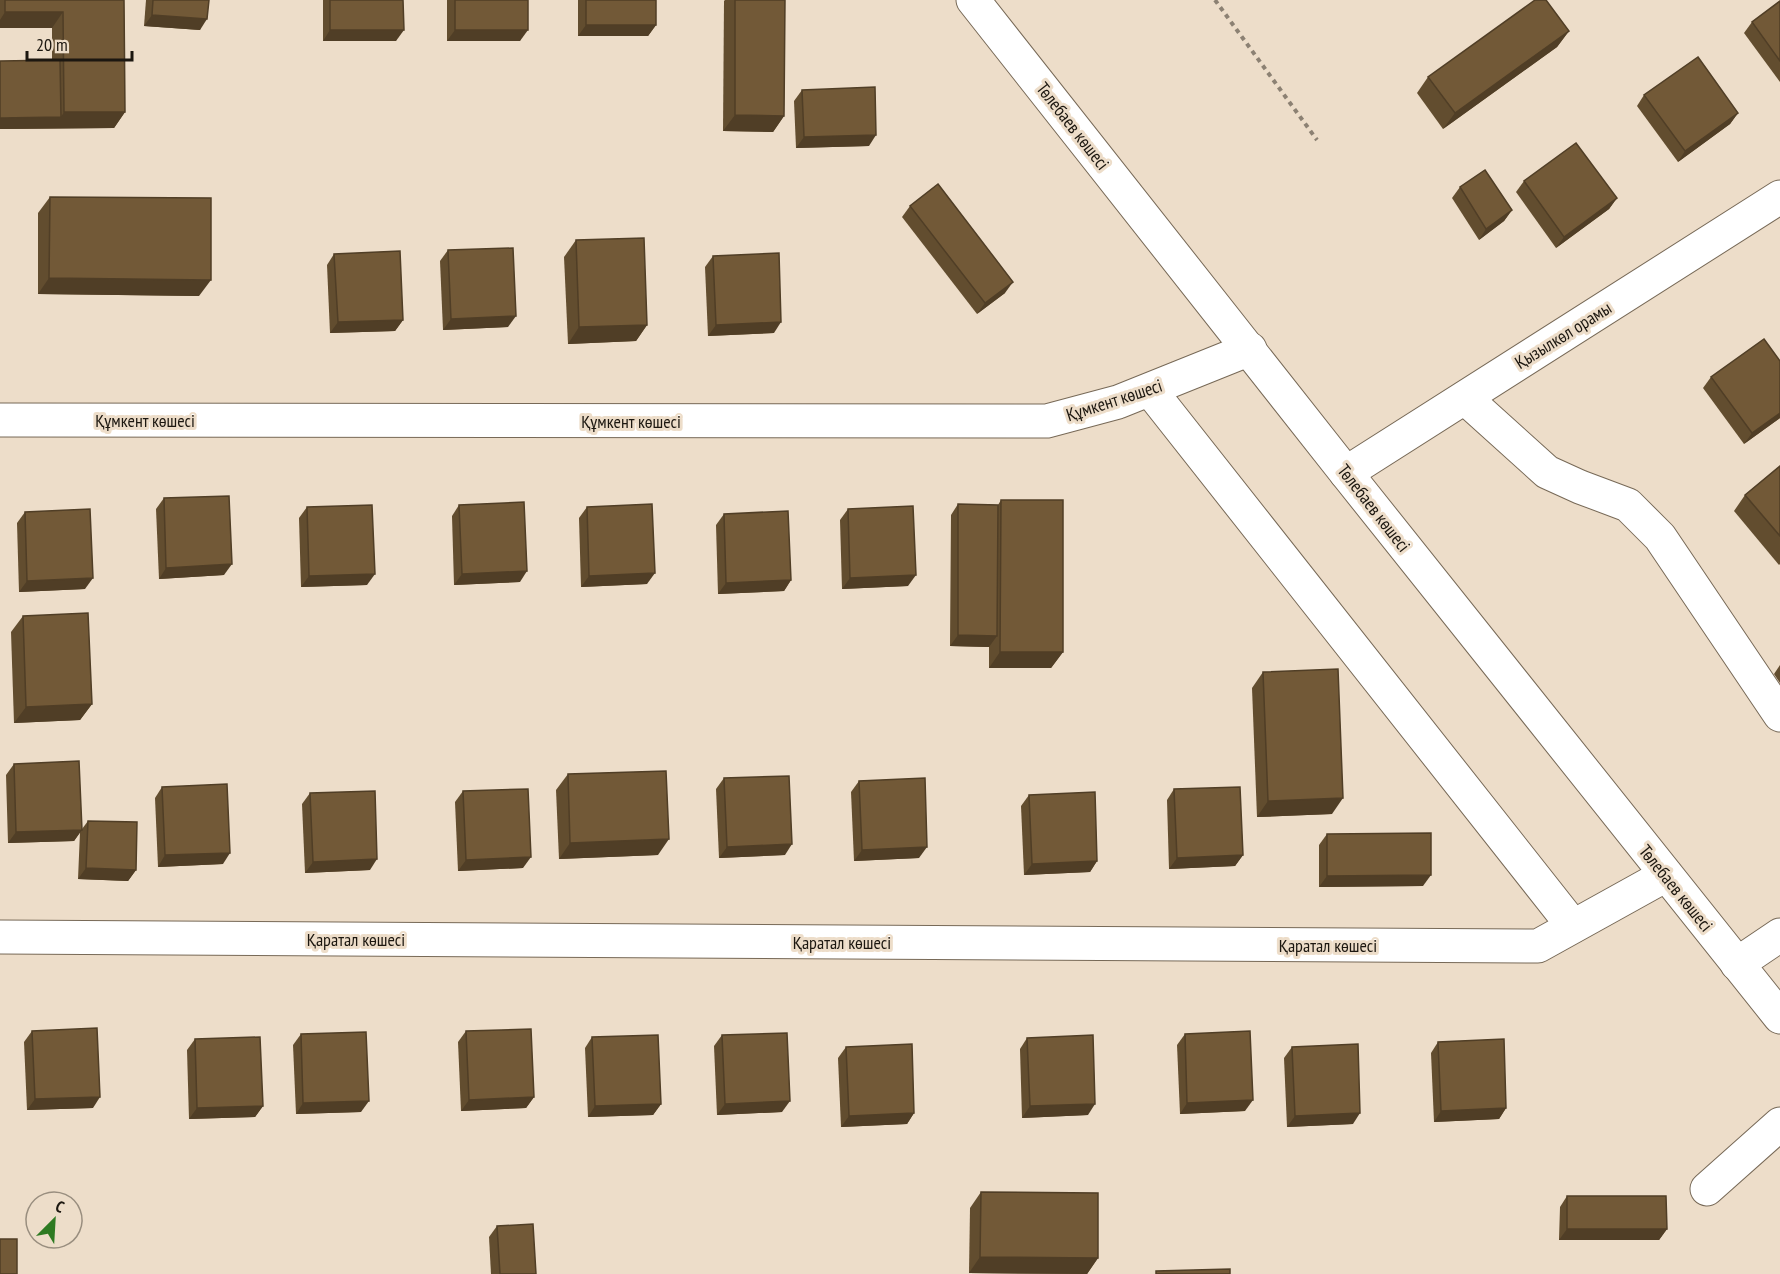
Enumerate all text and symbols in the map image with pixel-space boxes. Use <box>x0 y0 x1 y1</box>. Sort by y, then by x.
scale bar <box>27 24 132 62</box>
text: 20 m <box>36 33 68 56</box>
street label: Төлебаев көшесі <box>1032 78 1114 174</box>
street label: Қызылкөл орамы <box>1510 296 1616 374</box>
street label: Құмкент көшесі <box>1063 374 1165 426</box>
street label: Құмкент көшесі <box>95 409 195 432</box>
street label: Құмкент көшесі <box>581 410 681 433</box>
street label: Төлебаев көшесі <box>1333 460 1415 556</box>
street label: Төлебаев көшесі <box>1634 840 1718 936</box>
street label: Қаратал көшесі <box>307 928 405 951</box>
street label: Қаратал көшесі <box>793 931 891 954</box>
street label: Қаратал көшесі <box>1279 934 1377 957</box>
north arrow <box>24 1190 84 1250</box>
text: С <box>53 1196 68 1217</box>

